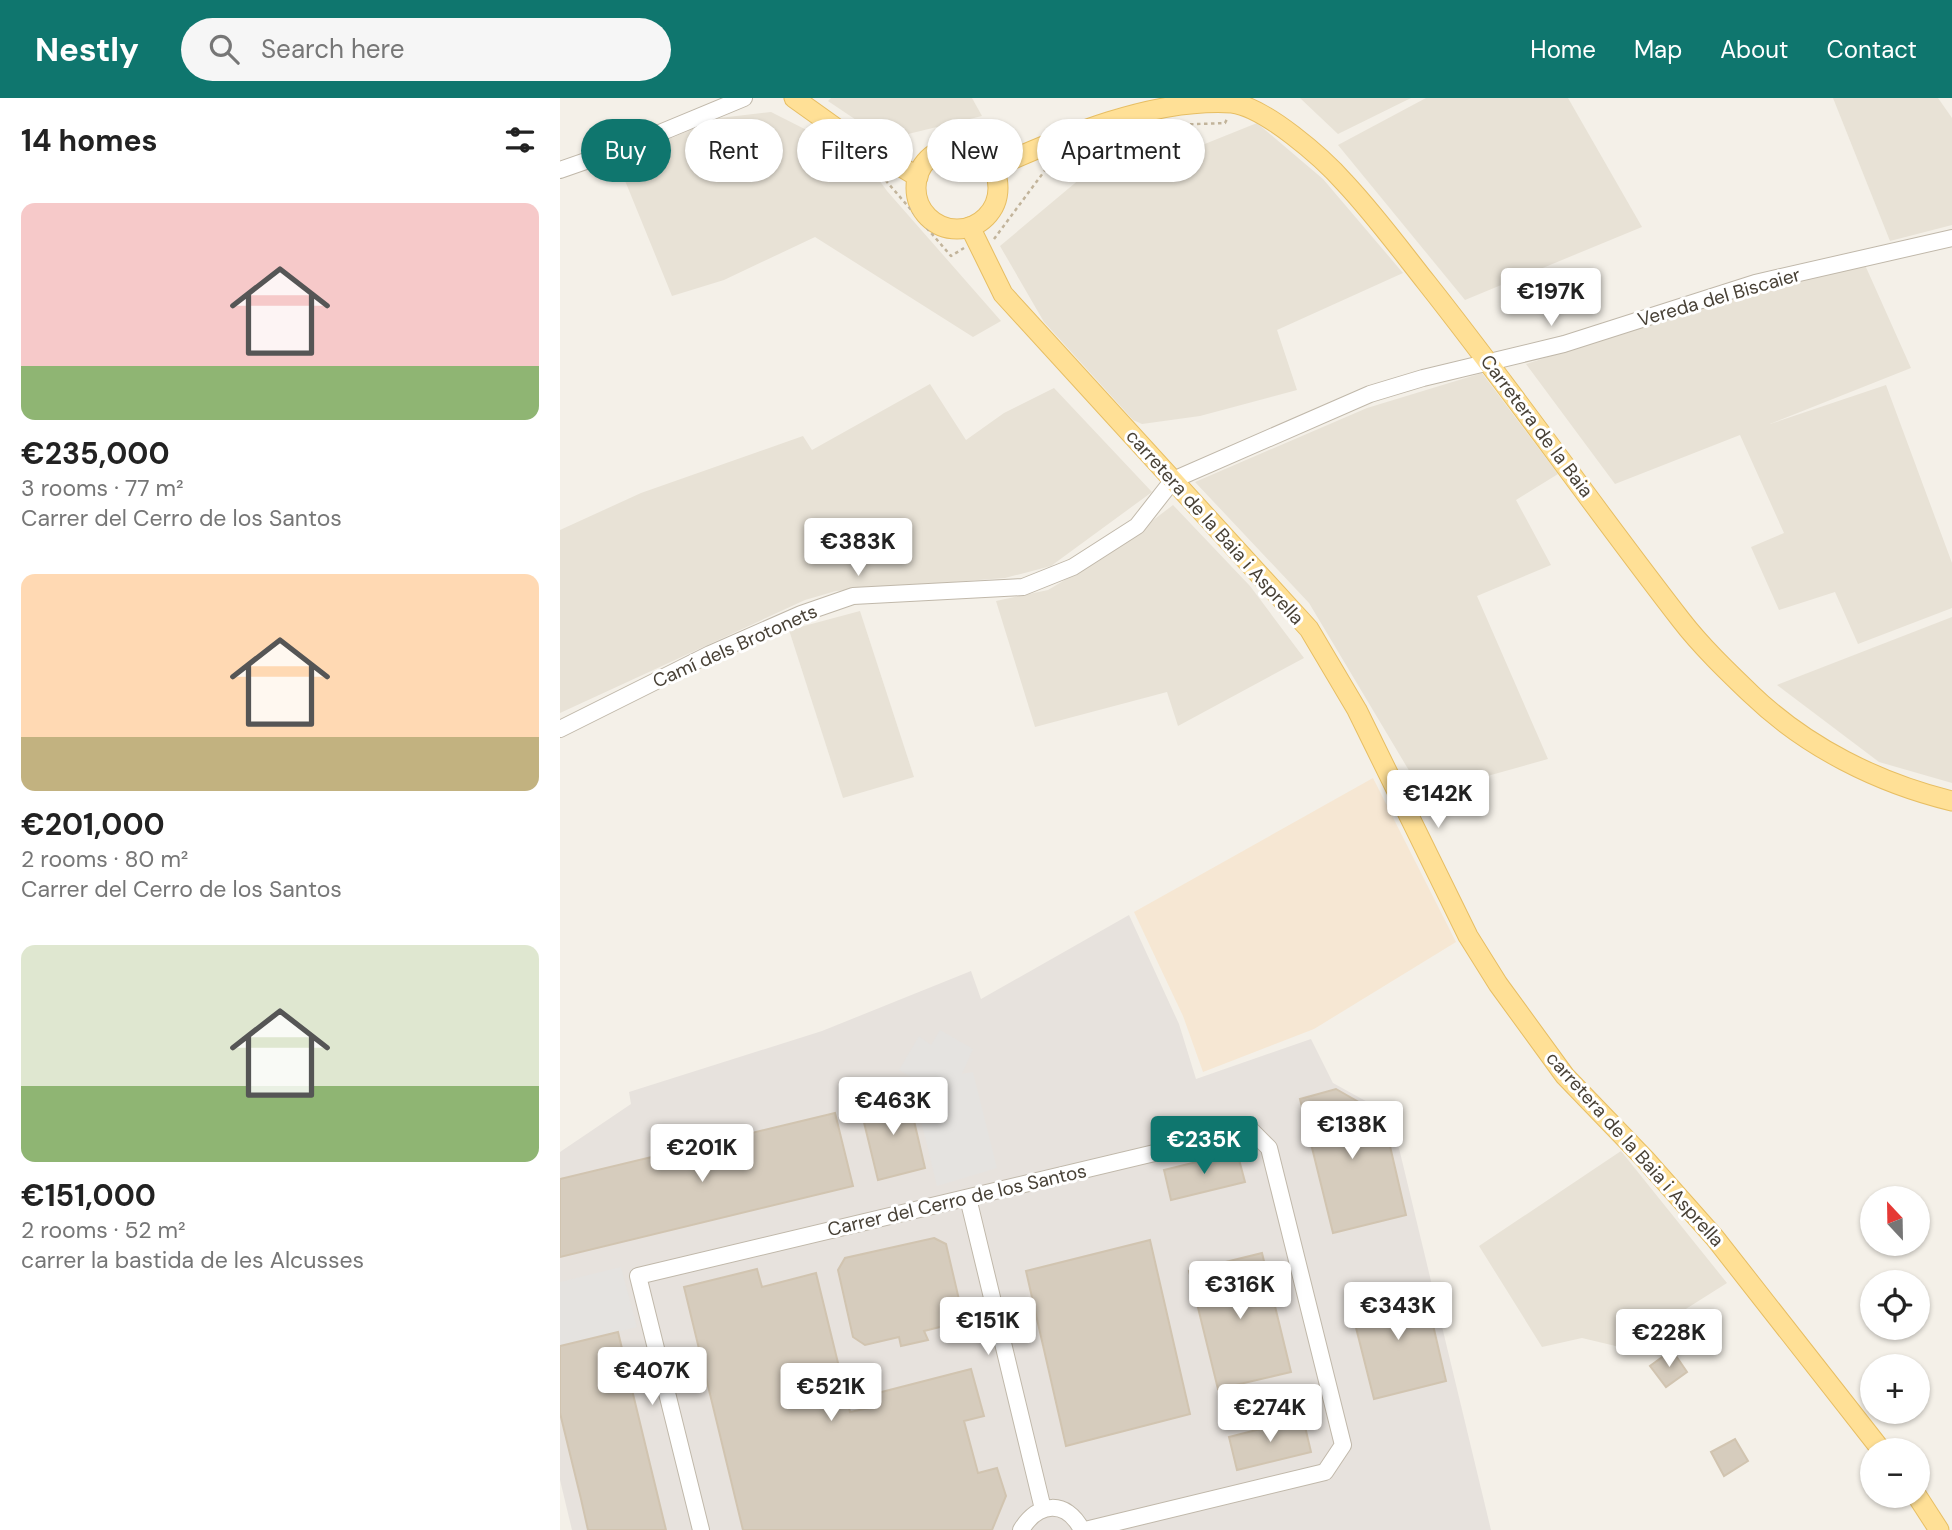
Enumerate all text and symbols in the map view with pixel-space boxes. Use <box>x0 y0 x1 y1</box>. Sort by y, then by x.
search box <box>181 18 671 81</box>
text: Nestly <box>35 28 139 71</box>
icon: search <box>205 30 243 68</box>
text: Search here <box>261 32 405 66</box>
text: Home <box>1530 34 1596 65</box>
text: Map <box>1634 34 1682 65</box>
text: About <box>1720 34 1789 65</box>
text: Contact <box>1827 34 1917 65</box>
chip: Buy <box>581 119 671 182</box>
chip: Rent <box>685 119 783 182</box>
chip: Filters <box>797 119 913 182</box>
chip: New <box>927 119 1023 182</box>
chip: Apartment <box>1037 119 1205 182</box>
text: 14 homes <box>21 121 158 160</box>
icon: filters <box>501 121 539 159</box>
icon: home <box>217 248 343 374</box>
street label: Vereda del Biscaier <box>1635 262 1803 332</box>
pin: €197K <box>1502 268 1600 328</box>
text: €197K <box>1517 276 1585 306</box>
street label: Carretera de la Baia <box>1475 350 1599 502</box>
street label: carretera de la Baia i Asprella <box>1120 424 1310 630</box>
text: €235,000 <box>21 434 170 473</box>
text: 3 rooms · 77 m² <box>21 473 184 503</box>
text: Carrer del Cerro de los Santos <box>21 503 342 533</box>
pin: €383K <box>809 518 907 578</box>
text: €383K <box>820 526 896 556</box>
street label: Camí dels Brotonets <box>649 598 821 694</box>
icon: home <box>217 619 343 745</box>
pin: €142K <box>1389 770 1487 830</box>
text: €142K <box>1403 778 1473 808</box>
text: €201,000 <box>21 805 165 844</box>
text: 2 rooms · 80 m² <box>21 844 188 874</box>
text: Carrer del Cerro de los Santos <box>21 874 342 904</box>
icon: home <box>217 990 343 1116</box>
street label: carretera de la Baia i Asprella <box>1540 1046 1730 1252</box>
pin: €463K <box>844 1077 942 1137</box>
text: €463K <box>855 1085 931 1115</box>
pin: €138K <box>1303 1102 1401 1161</box>
text: €138K <box>1317 1109 1387 1139</box>
pin: €235K <box>1155 1116 1253 1176</box>
pin: €201K <box>653 1124 751 1184</box>
text: €235K <box>1167 1124 1241 1154</box>
text: €201K <box>667 1132 737 1162</box>
street label: Carrer del Cerro de los Santos <box>825 1158 1089 1242</box>
text: €151,000 <box>21 1176 156 1215</box>
north arrow <box>1860 1186 1930 1256</box>
map controls <box>1860 1186 1930 1508</box>
text: 2 rooms · 52 m² <box>21 1215 186 1245</box>
text: carrer la bastida de les Alcusses <box>21 1245 364 1275</box>
pin: €316K <box>1191 1262 1289 1321</box>
text: €316K <box>1205 1269 1275 1299</box>
button: locate <box>1860 1270 1930 1340</box>
pin: €343K <box>1349 1282 1447 1342</box>
text: €343K <box>1360 1290 1436 1320</box>
pin: €151K <box>939 1298 1037 1357</box>
text: €151K <box>956 1305 1020 1335</box>
pin: €228K <box>1620 1310 1718 1369</box>
text: €228K <box>1632 1317 1706 1347</box>
pin: €407K <box>603 1348 701 1407</box>
button: + <box>1860 1354 1930 1424</box>
text: €407K <box>614 1355 690 1385</box>
pin: €521K <box>782 1364 880 1423</box>
text: €521K <box>797 1371 865 1401</box>
pin: €274K <box>1221 1384 1319 1444</box>
text: €274K <box>1234 1392 1306 1422</box>
button: − <box>1860 1438 1930 1508</box>

